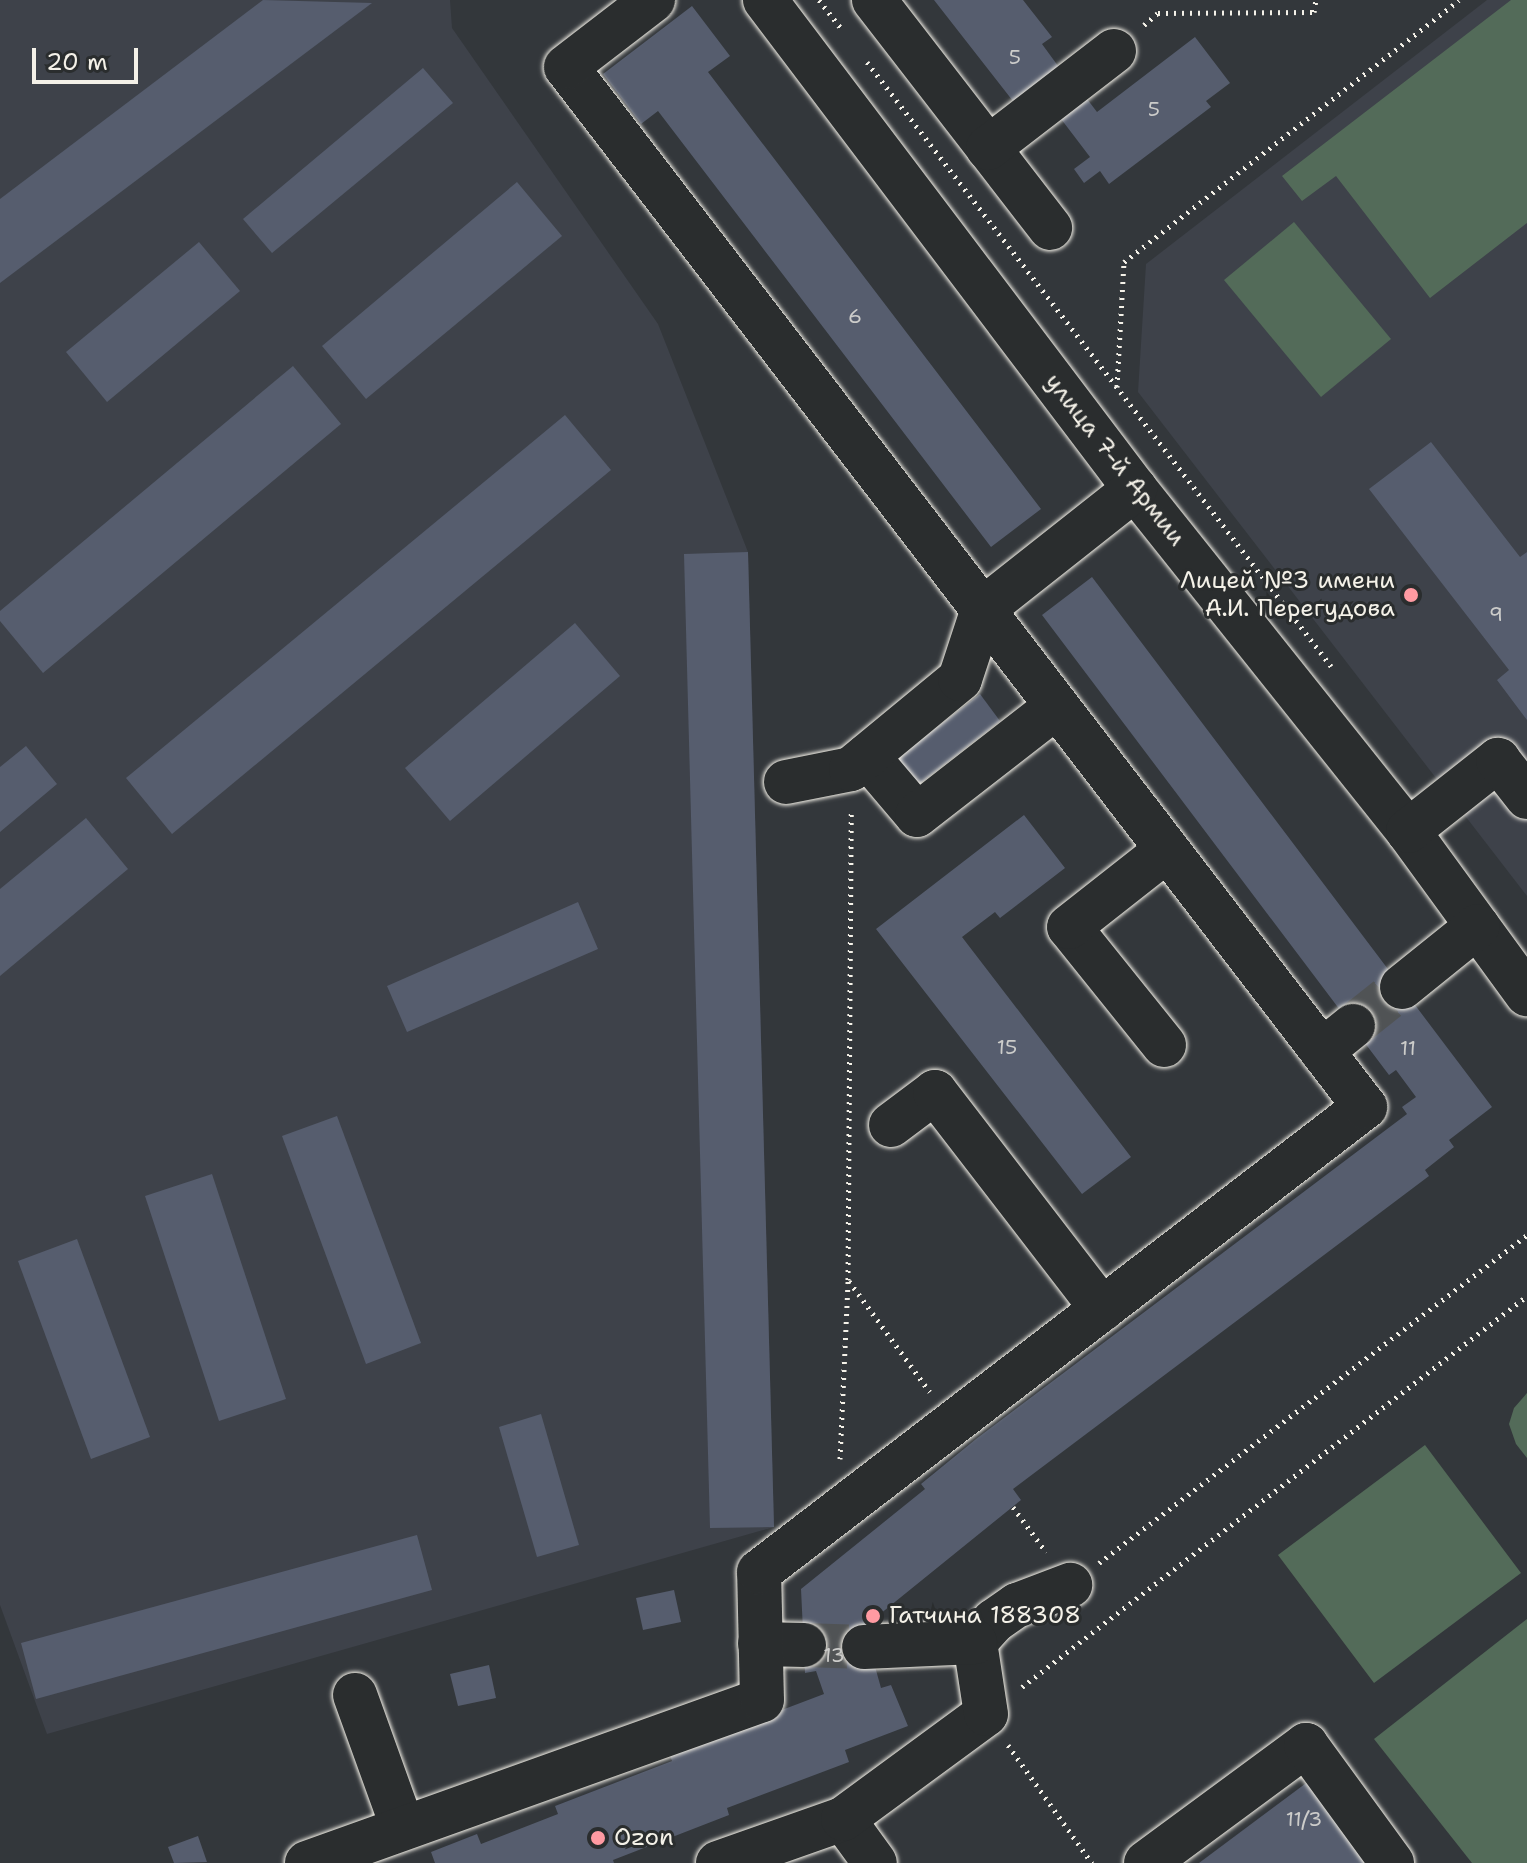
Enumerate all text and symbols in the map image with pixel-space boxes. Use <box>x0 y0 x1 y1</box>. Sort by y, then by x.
scale bar <box>36 32 142 82</box>
house number: 5 <box>1009 45 1021 69</box>
text: 20 m <box>46 46 108 78</box>
house number: 5 <box>1148 97 1160 121</box>
house number: 6 <box>848 304 862 328</box>
street label: улица 7-й Армии <box>1039 368 1191 552</box>
place label: Лицей №3 имени А.И. Перегудова <box>1180 567 1395 623</box>
marker: Лицей №3 имени А.И. Перегудова <box>1402 586 1420 604</box>
house number: 9 <box>1489 602 1503 626</box>
house number: 15 <box>997 1035 1017 1059</box>
house number: 11 <box>1400 1036 1416 1060</box>
place label: Гатчина 188308 <box>889 1602 1081 1630</box>
marker: Гатчина 188308 <box>864 1607 882 1625</box>
house number: 13 <box>823 1643 845 1667</box>
house number: 11/3 <box>1286 1807 1322 1831</box>
place label: Ozon <box>614 1824 674 1852</box>
marker: Ozon <box>589 1829 607 1847</box>

